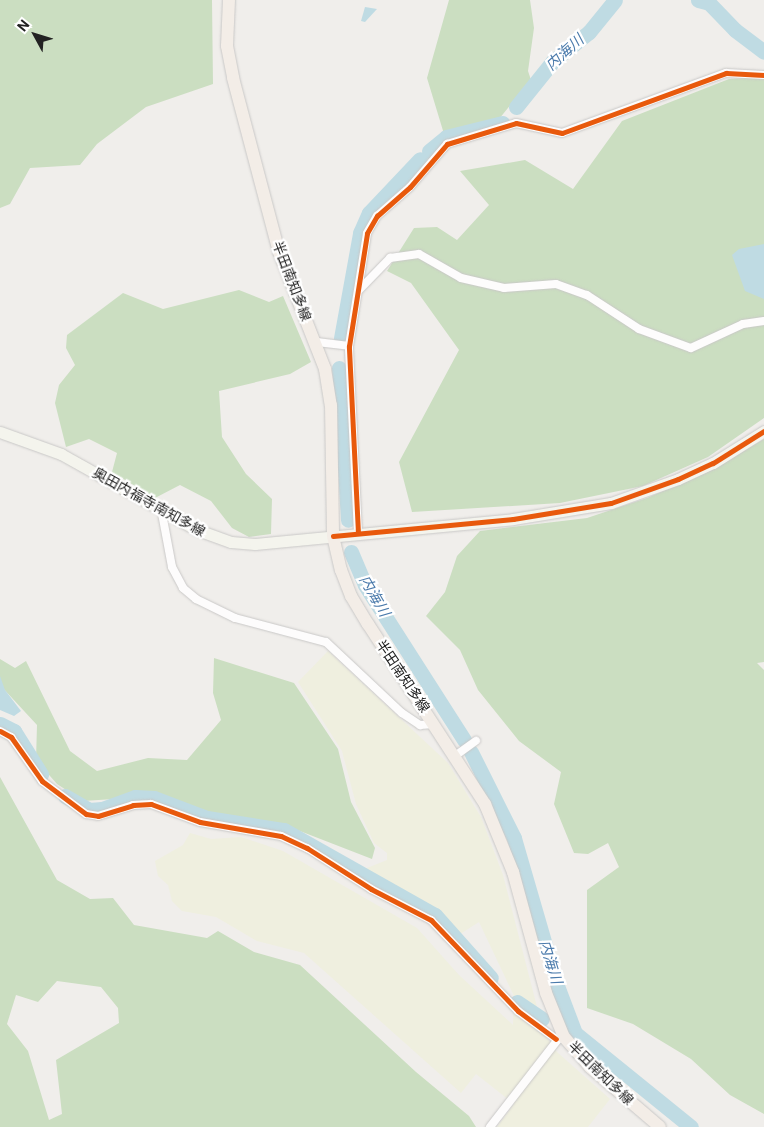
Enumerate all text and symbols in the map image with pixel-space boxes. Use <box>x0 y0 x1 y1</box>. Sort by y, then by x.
north arrow <box>10 10 60 60</box>
text: N <box>14 17 33 34</box>
water label: 内海川 <box>542 31 588 75</box>
street label: 半田南知多線 <box>269 239 315 323</box>
street label: 奥田内福寺南知多線 <box>90 464 208 540</box>
water label: 内海川 <box>355 572 393 620</box>
street label: 半田南知多線 <box>373 636 433 716</box>
water label: 内海川 <box>535 938 565 986</box>
street label: 半田南知多線 <box>565 1038 637 1108</box>

